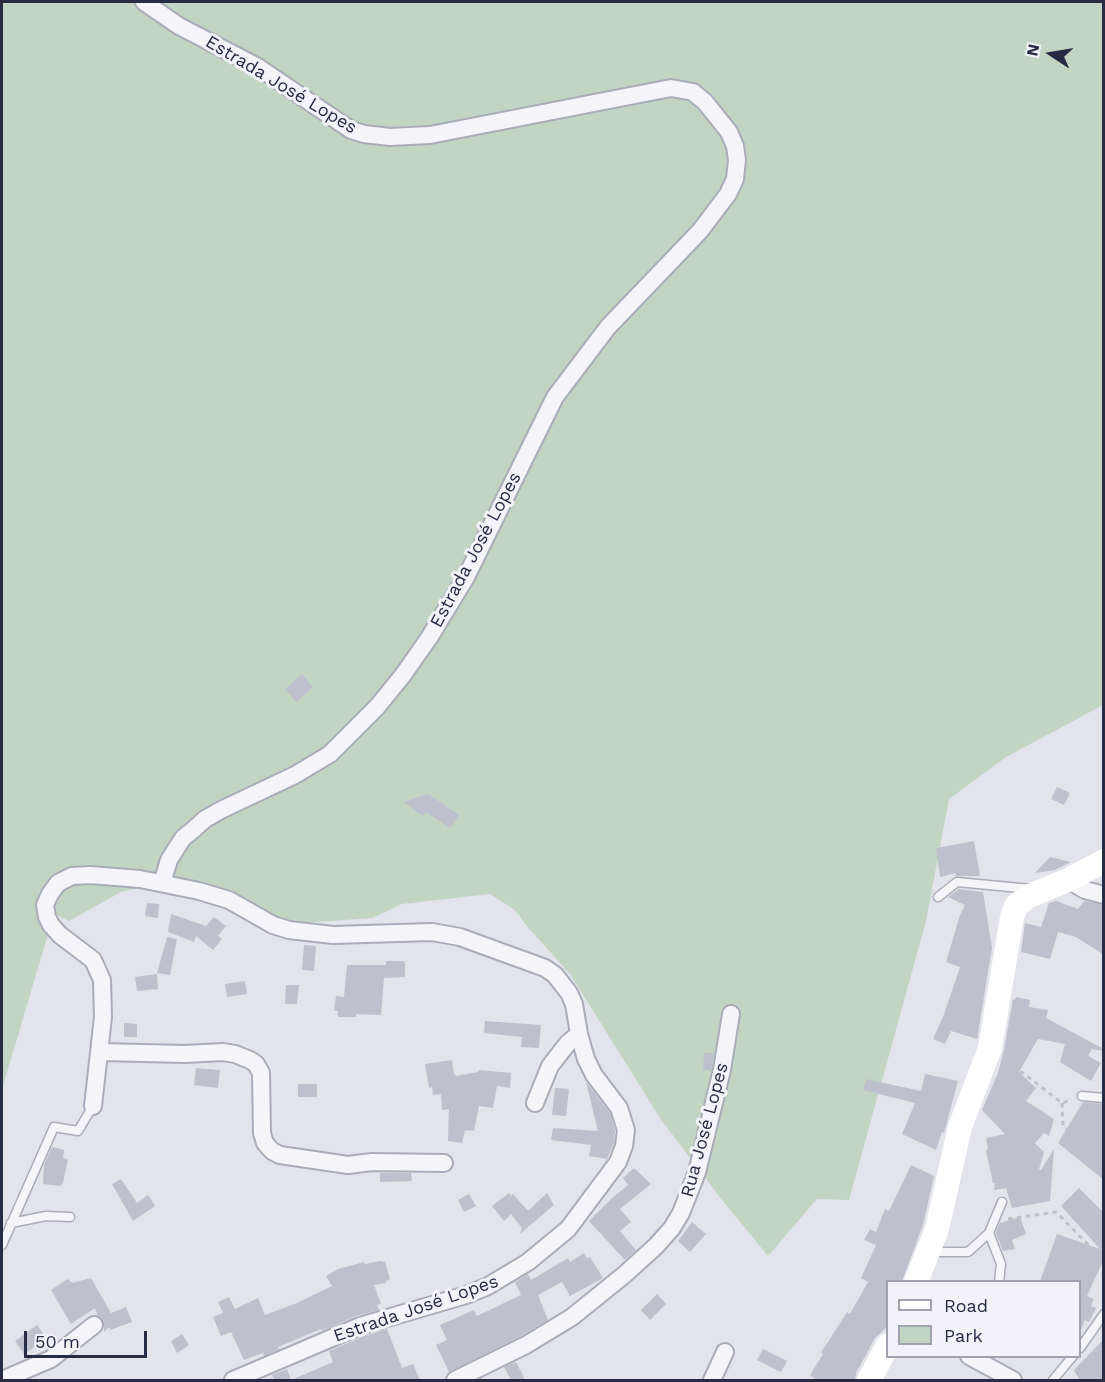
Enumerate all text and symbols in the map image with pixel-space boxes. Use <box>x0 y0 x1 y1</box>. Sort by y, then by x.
north arrow <box>1021 24 1081 84</box>
street label: Estrada José Lopes <box>201 31 361 139</box>
text: N <box>1022 42 1043 58</box>
street label: Estrada José Lopes <box>426 469 526 631</box>
street label: Rua José Lopes <box>677 1060 733 1200</box>
street label: Estrada José Lopes <box>331 1271 501 1347</box>
legend <box>886 1280 1081 1358</box>
text: Road <box>944 1295 988 1316</box>
scale bar <box>27 1319 150 1357</box>
text: Park <box>944 1325 983 1346</box>
text: 50 m <box>35 1331 80 1352</box>

